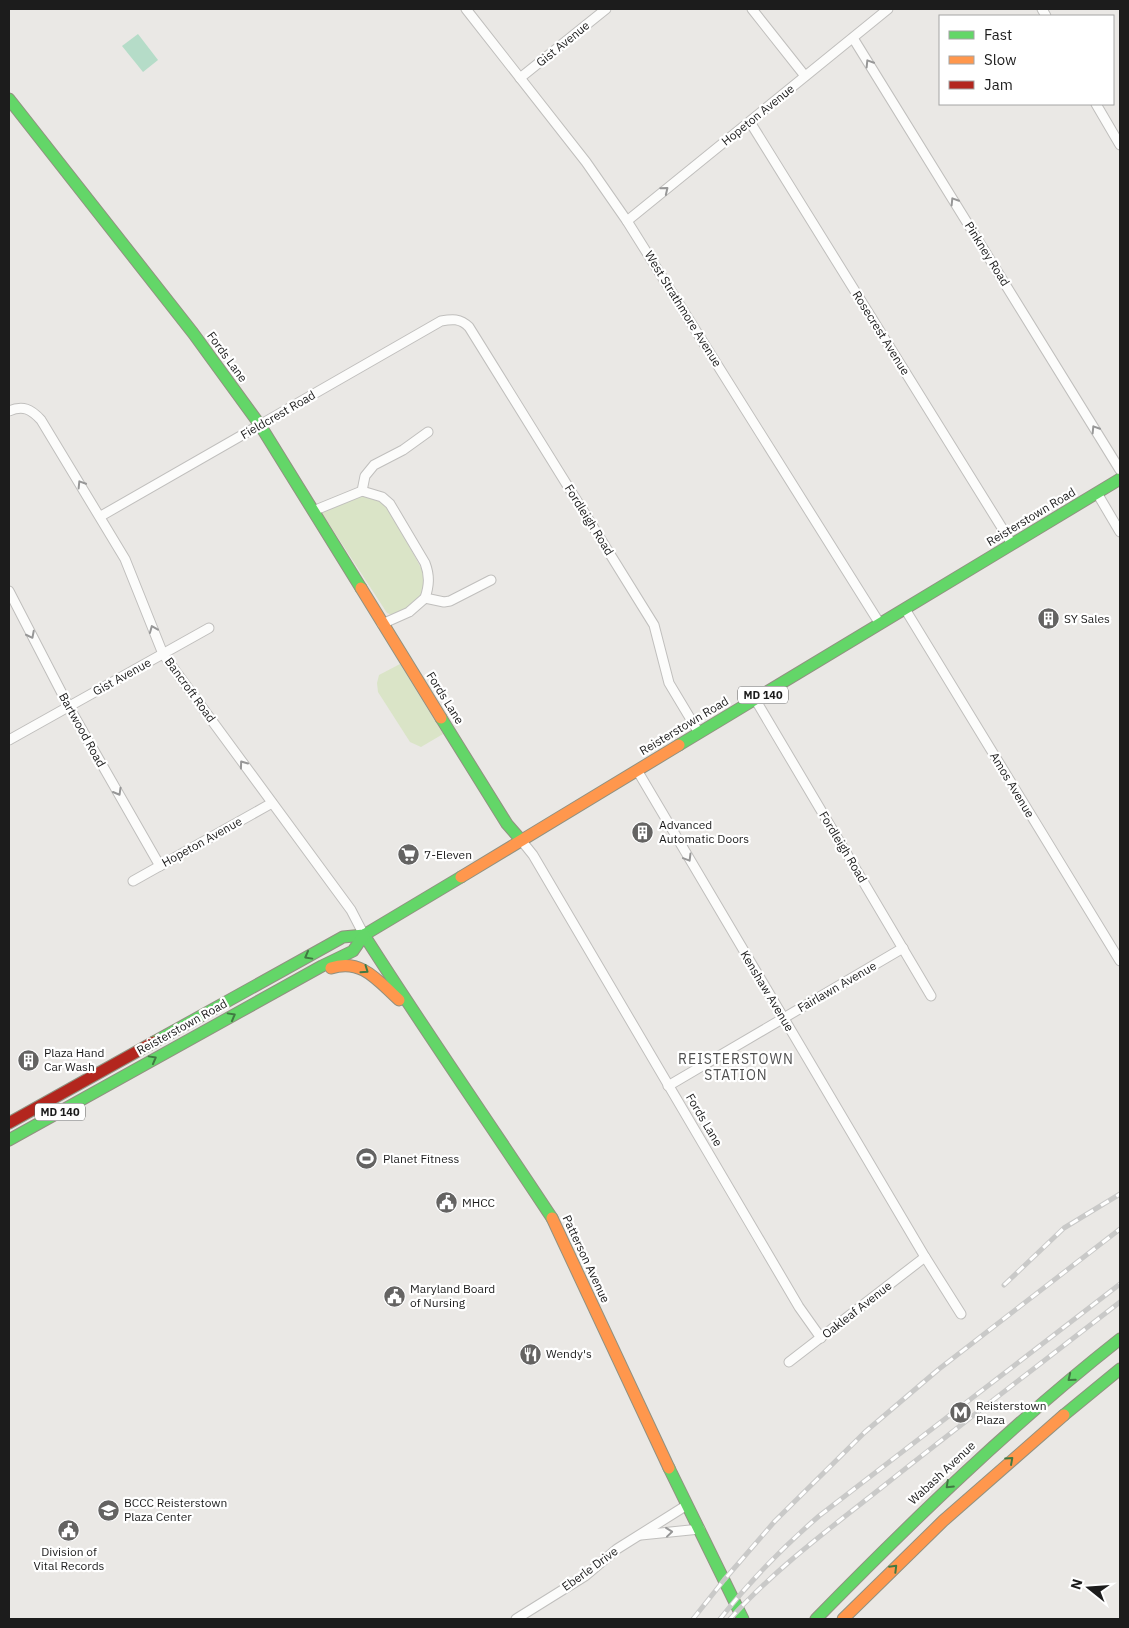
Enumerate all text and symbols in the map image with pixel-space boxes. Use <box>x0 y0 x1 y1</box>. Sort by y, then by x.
legend <box>939 15 1114 105</box>
street label: Gist Avenue <box>533 17 593 70</box>
text: Fast <box>984 25 1012 44</box>
text: Slow <box>984 50 1017 69</box>
one-way arrow <box>865 59 875 68</box>
text: Jam <box>984 75 1013 94</box>
street label: Hopeton Avenue <box>718 80 797 149</box>
one-way arrow <box>659 187 668 195</box>
one-way arrow <box>951 198 960 207</box>
street label: Pinkney Road <box>962 219 1013 289</box>
street label: West Strathmore Avenue <box>642 248 725 370</box>
street label: Rosecrest Avenue <box>849 288 914 378</box>
street label: Fords Lane <box>204 328 251 385</box>
street label: Fieldcrest Road <box>238 387 318 442</box>
one-way arrow <box>1091 425 1101 434</box>
one-way arrow <box>77 480 87 489</box>
street label: Fordleigh Road <box>562 481 617 558</box>
street label: Reisterstown Road <box>984 484 1078 549</box>
building icon: SY Sales <box>1036 607 1060 631</box>
place label: SY Sales <box>1064 611 1110 626</box>
one-way arrow <box>149 625 160 634</box>
one-way arrow <box>25 629 35 638</box>
street label: Gist Avenue <box>90 654 154 699</box>
street label: Bancroft Road <box>162 654 219 725</box>
street label: Fords Lane <box>423 669 468 727</box>
road number: MD 140 <box>738 686 788 704</box>
street label: Bartwood Road <box>56 690 109 770</box>
street label: Reisterstown Road <box>637 693 731 758</box>
street label: Amos Avenue <box>987 749 1038 821</box>
one-way arrow <box>240 760 249 769</box>
one-way arrow <box>111 787 121 796</box>
street label: Fordleigh Road <box>816 808 871 885</box>
street label: Hopeton Avenue <box>159 813 245 870</box>
place label: Advanced Automatic Doors <box>659 817 749 846</box>
building icon: Advanced Automatic Doors <box>631 820 655 844</box>
supermarket icon: 7-Eleven <box>396 843 420 867</box>
place label: 7-Eleven <box>424 847 472 862</box>
one-way arrow <box>682 852 692 861</box>
street label: Kenshaw Avenue <box>737 948 798 1034</box>
one-way arrow <box>305 950 314 960</box>
street label: Fairlawn Avenue <box>795 958 879 1015</box>
one-way arrow <box>359 964 368 973</box>
street label: Reisterstown Road <box>134 996 230 1058</box>
one-way arrow <box>227 1012 236 1022</box>
place label: Plaza Hand Car Wash <box>44 1045 104 1074</box>
building icon: Plaza Hand Car Wash <box>16 1048 40 1072</box>
district label: REISTERSTOWN STATION <box>678 1050 794 1084</box>
one-way arrow <box>148 1055 157 1065</box>
street label: Fords Lane <box>683 1091 726 1149</box>
road number: MD 140 <box>35 1104 85 1120</box>
sports icon: Planet Fitness <box>355 1147 379 1171</box>
place label: Planet Fitness <box>383 1151 459 1166</box>
public building icon: MHCC <box>434 1191 458 1215</box>
place label: MHCC <box>462 1195 496 1210</box>
street label: Patterson Avenue <box>560 1213 614 1305</box>
street label: Oakleaf Avenue <box>819 1278 895 1341</box>
place label: Maryland Board of Nursing <box>410 1281 495 1310</box>
public building icon: Maryland Board of Nursing <box>382 1284 406 1308</box>
restaurant icon: Wendy's <box>518 1342 542 1366</box>
place label: Wendy's <box>546 1346 592 1361</box>
one-way arrow <box>1068 1373 1077 1382</box>
place label: Reisterstown Plaza <box>976 1398 1047 1427</box>
metro station icon: Reisterstown Plaza <box>948 1401 972 1425</box>
street label: Wabash Avenue <box>905 1438 978 1507</box>
one-way arrow <box>1005 1457 1014 1466</box>
one-way arrow <box>946 1479 955 1488</box>
place label: BCCC Reisterstown Plaza Center <box>124 1495 227 1524</box>
school or university icon: BCCC Reisterstown Plaza Center <box>96 1498 120 1522</box>
public building icon: Division of Vital Records <box>57 1519 81 1543</box>
one-way arrow <box>665 1527 673 1538</box>
street label: Eberle Drive <box>559 1543 621 1594</box>
place label: Division of Vital Records <box>34 1544 105 1573</box>
north arrow <box>1064 1563 1114 1613</box>
one-way arrow <box>889 1565 898 1574</box>
text: N <box>1066 1577 1087 1592</box>

